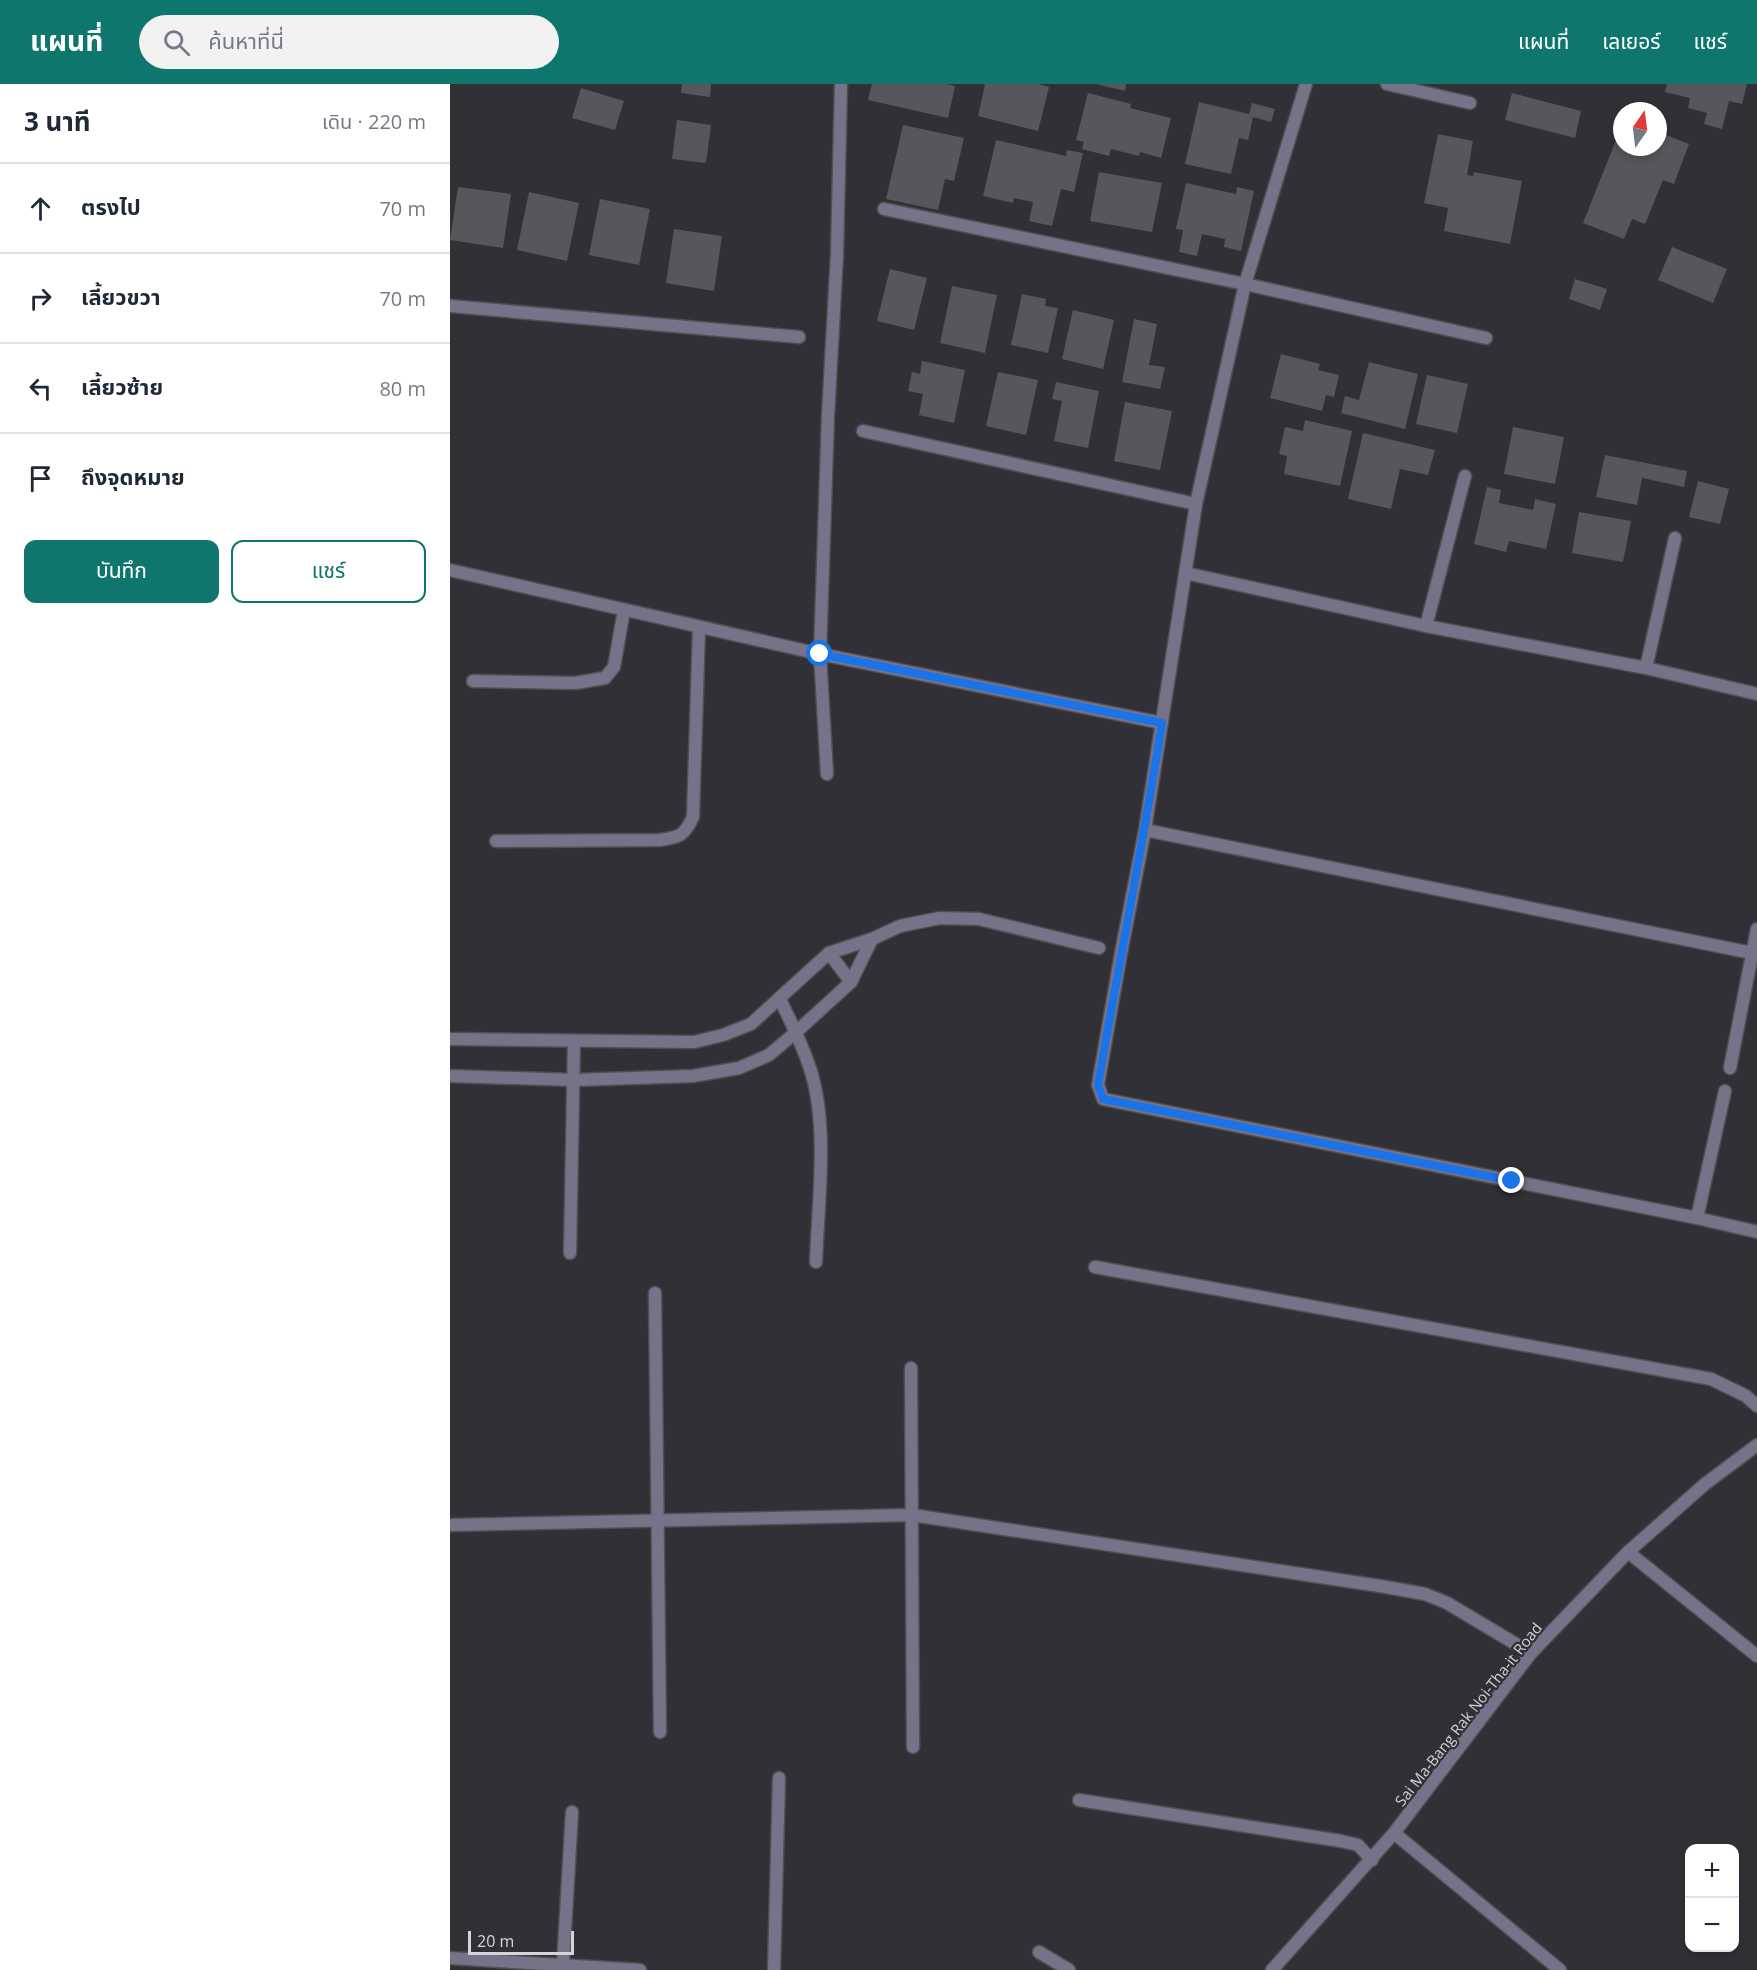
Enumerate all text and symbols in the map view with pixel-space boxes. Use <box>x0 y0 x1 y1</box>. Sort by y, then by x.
search box <box>139 15 559 69</box>
text: แผนที่ <box>30 21 103 59</box>
text: ค้นหาที่นี่ <box>208 25 284 55</box>
icon: search <box>160 26 193 59</box>
text: แผนที่ <box>1518 27 1569 55</box>
text: เลเยอร์ <box>1602 27 1661 55</box>
text: แชร์ <box>1694 27 1727 55</box>
north arrow <box>1613 102 1667 156</box>
text: 3 นาที <box>24 103 90 139</box>
text: เดิน · 220 m <box>322 108 426 135</box>
text: ตรงไป <box>81 191 141 221</box>
icon: ahead <box>24 192 57 225</box>
text: 70 m <box>379 195 426 222</box>
text: เลี้ยวขวา <box>81 281 161 311</box>
icon: right <box>24 282 57 315</box>
text: 70 m <box>379 285 426 312</box>
text: เลี้ยวซ้าย <box>81 371 163 401</box>
icon: left <box>24 372 57 405</box>
text: 80 m <box>379 375 426 402</box>
text: ถึงจุดหมาย <box>81 461 185 491</box>
icon: arrive <box>24 462 57 495</box>
button: บันทึก <box>24 540 219 603</box>
button: แชร์ <box>231 540 426 603</box>
route start <box>806 640 832 666</box>
route end <box>1498 1167 1524 1193</box>
street label: Sai Ma-Bang Rak Noi-Tha-it Road <box>1390 1618 1546 1810</box>
map controls <box>1685 1844 1739 1952</box>
button: + <box>1685 1844 1739 1898</box>
button: − <box>1685 1898 1739 1952</box>
scale bar <box>468 1928 574 1956</box>
text: 20 m <box>477 1930 514 1952</box>

